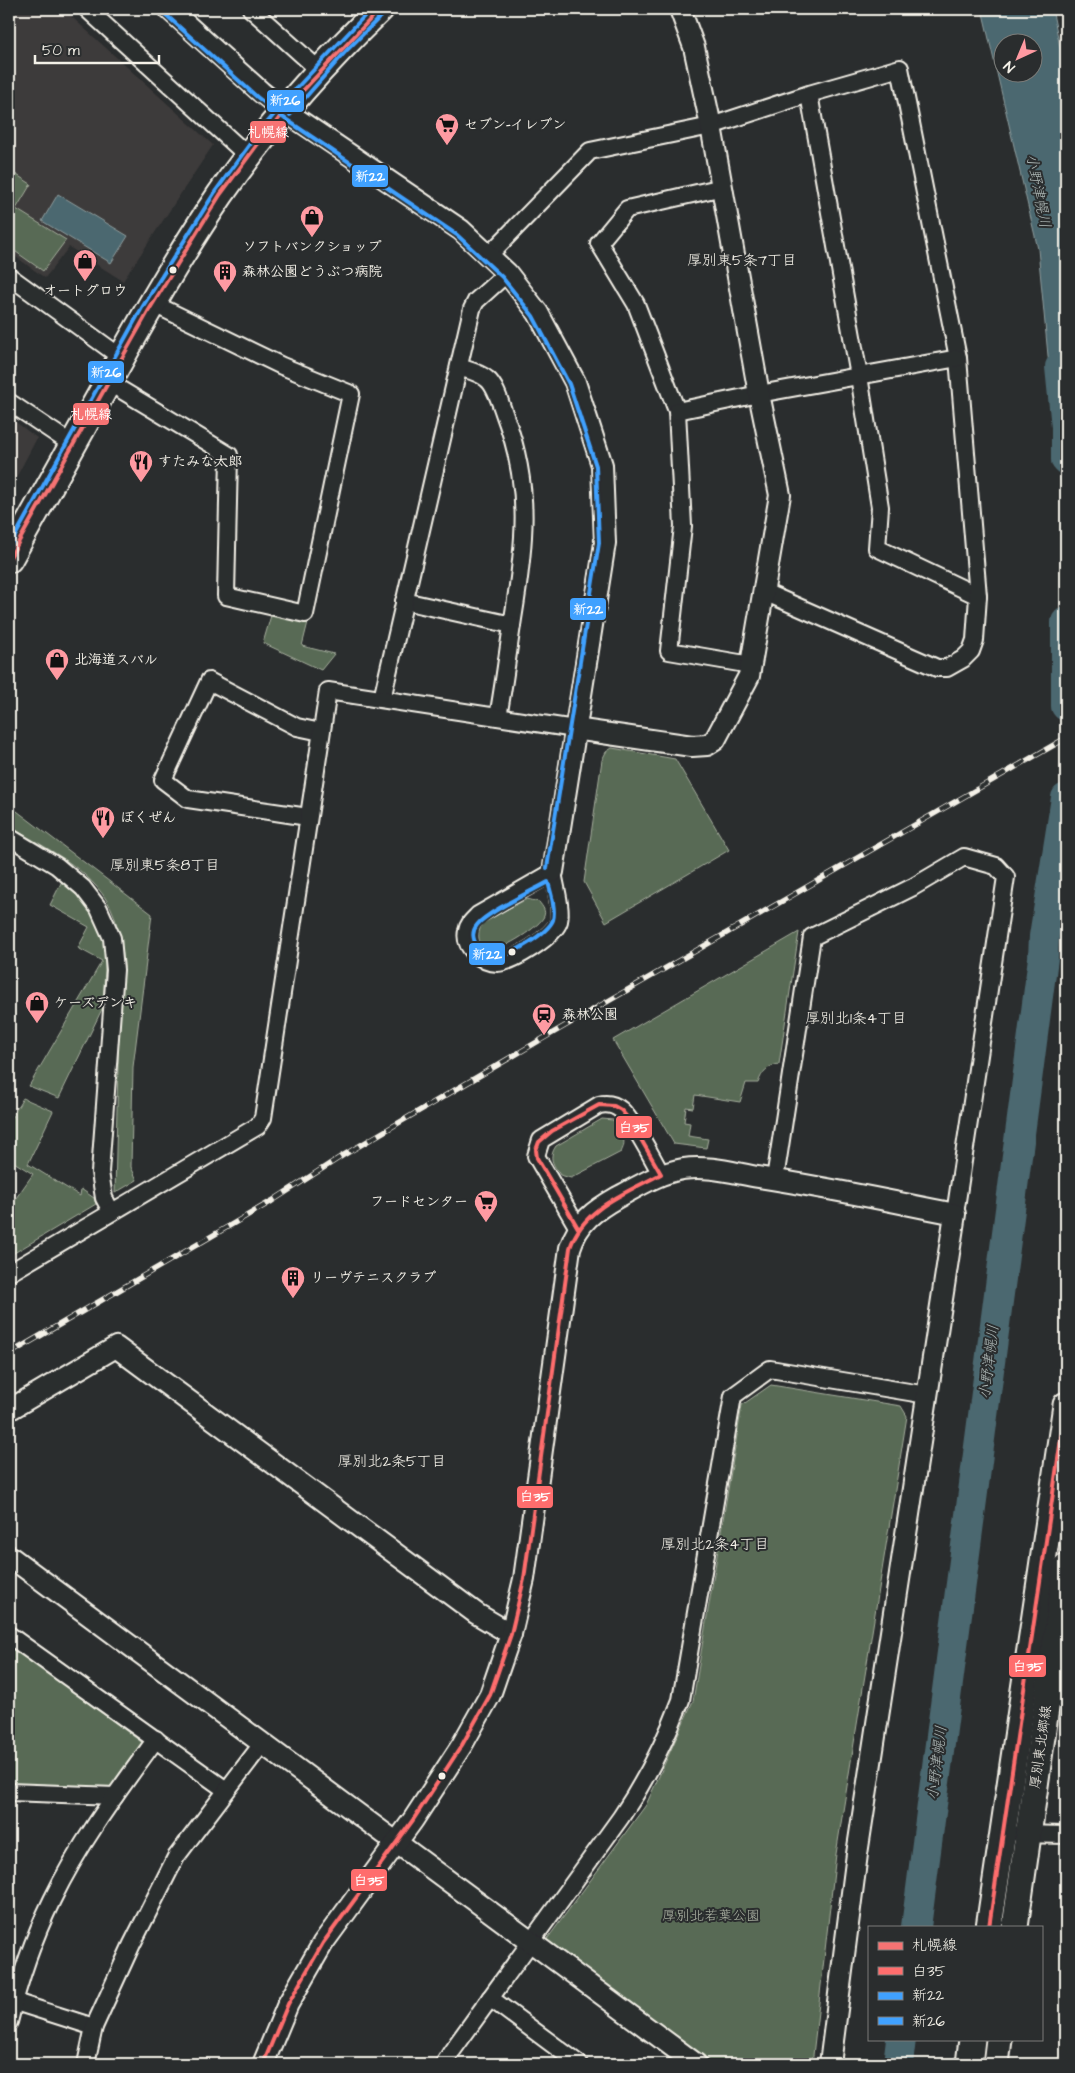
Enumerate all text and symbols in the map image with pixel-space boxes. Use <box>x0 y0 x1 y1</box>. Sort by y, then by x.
scale bar <box>35 32 159 64</box>
north arrow <box>992 32 1042 82</box>
text: 50 m <box>42 40 80 61</box>
text: N <box>999 56 1020 77</box>
line badge: 新26 <box>266 89 305 113</box>
text: 新26 <box>270 91 301 111</box>
supermarket icon: セブン-イレブン <box>434 112 460 146</box>
place label: セブン-イレブン <box>464 115 566 135</box>
line badge: 札幌線 <box>249 120 287 144</box>
text: 札幌線 <box>247 123 289 143</box>
water label: 小野津幌川 <box>1021 152 1055 230</box>
line badge: 新22 <box>351 164 389 188</box>
text: 新22 <box>355 167 386 187</box>
shop icon: ソフトバンクショップ <box>299 204 325 238</box>
place label: ソフトバンクショップ <box>243 237 381 257</box>
shop icon: オートグロウ <box>72 248 98 282</box>
district label: 厚別東5条7丁目 <box>687 250 797 271</box>
building icon: 森林公園どうぶつ病院 <box>212 259 238 293</box>
place label: 森林公園どうぶつ病院 <box>242 262 383 282</box>
unlabelled marker <box>168 265 178 275</box>
place label: オートグロウ <box>43 281 127 301</box>
line badge: 新26 <box>87 360 125 384</box>
text: 新26 <box>91 363 122 383</box>
line badge: 札幌線 <box>72 402 110 426</box>
text: 札幌線 <box>70 405 112 425</box>
restaurant icon: すたみな太郎 <box>128 449 154 483</box>
place label: すたみな太郎 <box>158 452 242 472</box>
line badge: 新22 <box>569 597 607 621</box>
text: 新22 <box>573 600 604 620</box>
shop icon: 北海道スバル <box>44 647 70 681</box>
place label: 北海道スバル <box>74 650 158 670</box>
restaurant icon: ぼくぜん <box>90 805 116 839</box>
place label: ぼくぜん <box>120 808 176 828</box>
district label: 厚別東5条8丁目 <box>110 855 220 876</box>
line badge: 新22 <box>468 942 506 966</box>
text: 新22 <box>472 945 503 965</box>
unlabelled marker <box>507 947 517 957</box>
shop icon: ケーズデンキ <box>24 990 50 1024</box>
place label: ケーズデンキ <box>54 993 137 1013</box>
station icon: 森林公園 <box>531 1002 557 1036</box>
place label: 森林公園 <box>562 1005 618 1025</box>
district label: 厚別北1条4丁目 <box>805 1008 907 1029</box>
line badge: 白35 <box>615 1115 653 1139</box>
text: 白35 <box>618 1118 651 1138</box>
supermarket icon: フードセンター <box>473 1189 499 1223</box>
place label: フードセンター <box>370 1192 468 1212</box>
building icon: リーヴテニスクラブ <box>280 1265 306 1299</box>
place label: リーヴテニスクラブ <box>310 1268 436 1288</box>
water label: 小野津幌川 <box>974 1323 1004 1401</box>
district label: 厚別北2条5丁目 <box>337 1451 447 1472</box>
line badge: 白35 <box>516 1485 554 1509</box>
text: 白35 <box>519 1487 552 1507</box>
district label: 厚別北2条4丁目 <box>661 1534 769 1555</box>
line badge: 白35 <box>1008 1654 1047 1678</box>
text: 白35 <box>1012 1657 1045 1677</box>
street label: 厚別東北郷線 <box>1025 1704 1057 1790</box>
water label: 小野津幌川 <box>922 1724 952 1802</box>
unlabelled marker <box>437 1771 447 1781</box>
line badge: 白35 <box>350 1868 388 1892</box>
text: 白35 <box>353 1871 386 1891</box>
park label: 厚別北若葉公園 <box>662 1906 760 1926</box>
legend <box>868 1926 1042 2040</box>
text: 札幌線 <box>912 1935 957 1956</box>
text: 白35 <box>912 1961 946 1982</box>
text: 新22 <box>912 1985 945 2006</box>
text: 新26 <box>912 2011 946 2032</box>

